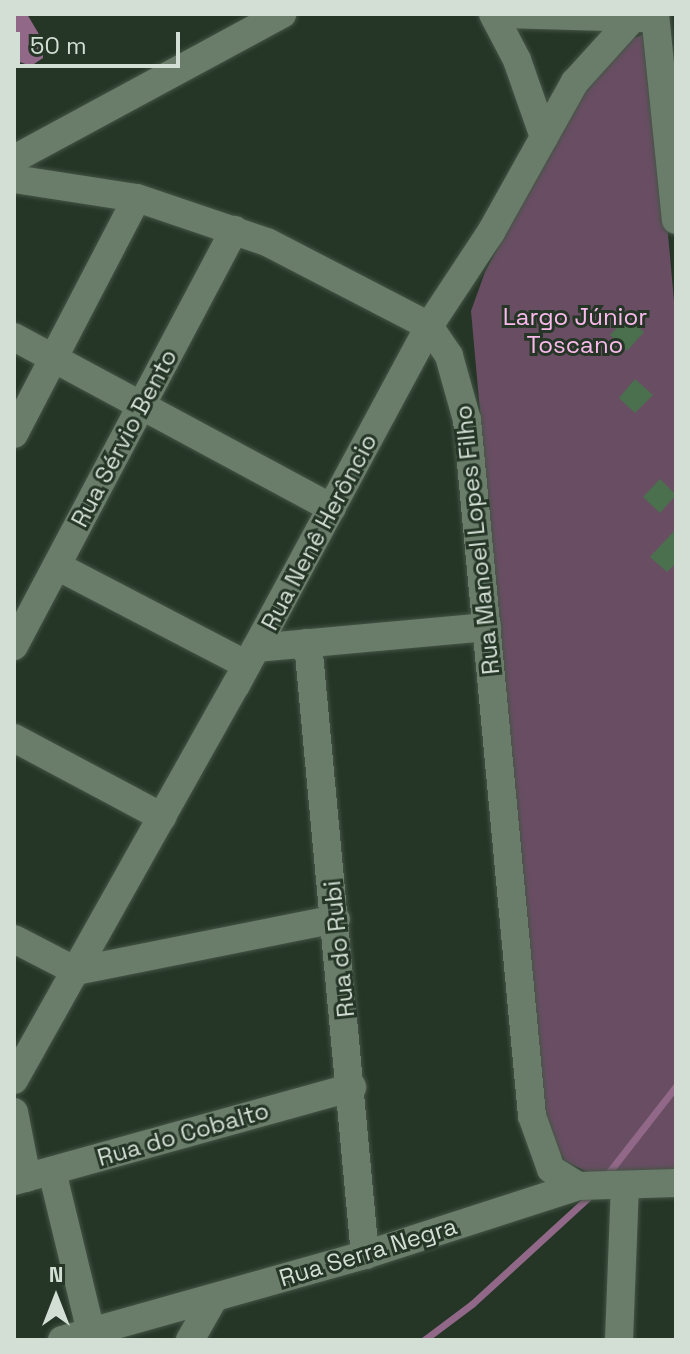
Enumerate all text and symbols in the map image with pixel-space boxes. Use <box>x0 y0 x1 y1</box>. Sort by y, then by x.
scale bar <box>20 16 184 66</box>
text: 50 m <box>30 30 87 61</box>
park label: Largo Júnior Toscano <box>503 303 647 359</box>
street label: Rua Sérvio Bento <box>65 344 183 532</box>
street label: Rua Manoel Lopes Filho <box>449 404 505 676</box>
street label: Rua Nenê Herôncio <box>255 429 383 635</box>
street label: Rua do Rubi <box>317 879 361 1019</box>
street label: Rua do Cobalto <box>94 1096 272 1172</box>
street label: Rua Serra Negra <box>276 1211 460 1293</box>
north arrow <box>16 1258 96 1338</box>
text: N <box>49 1260 63 1288</box>

